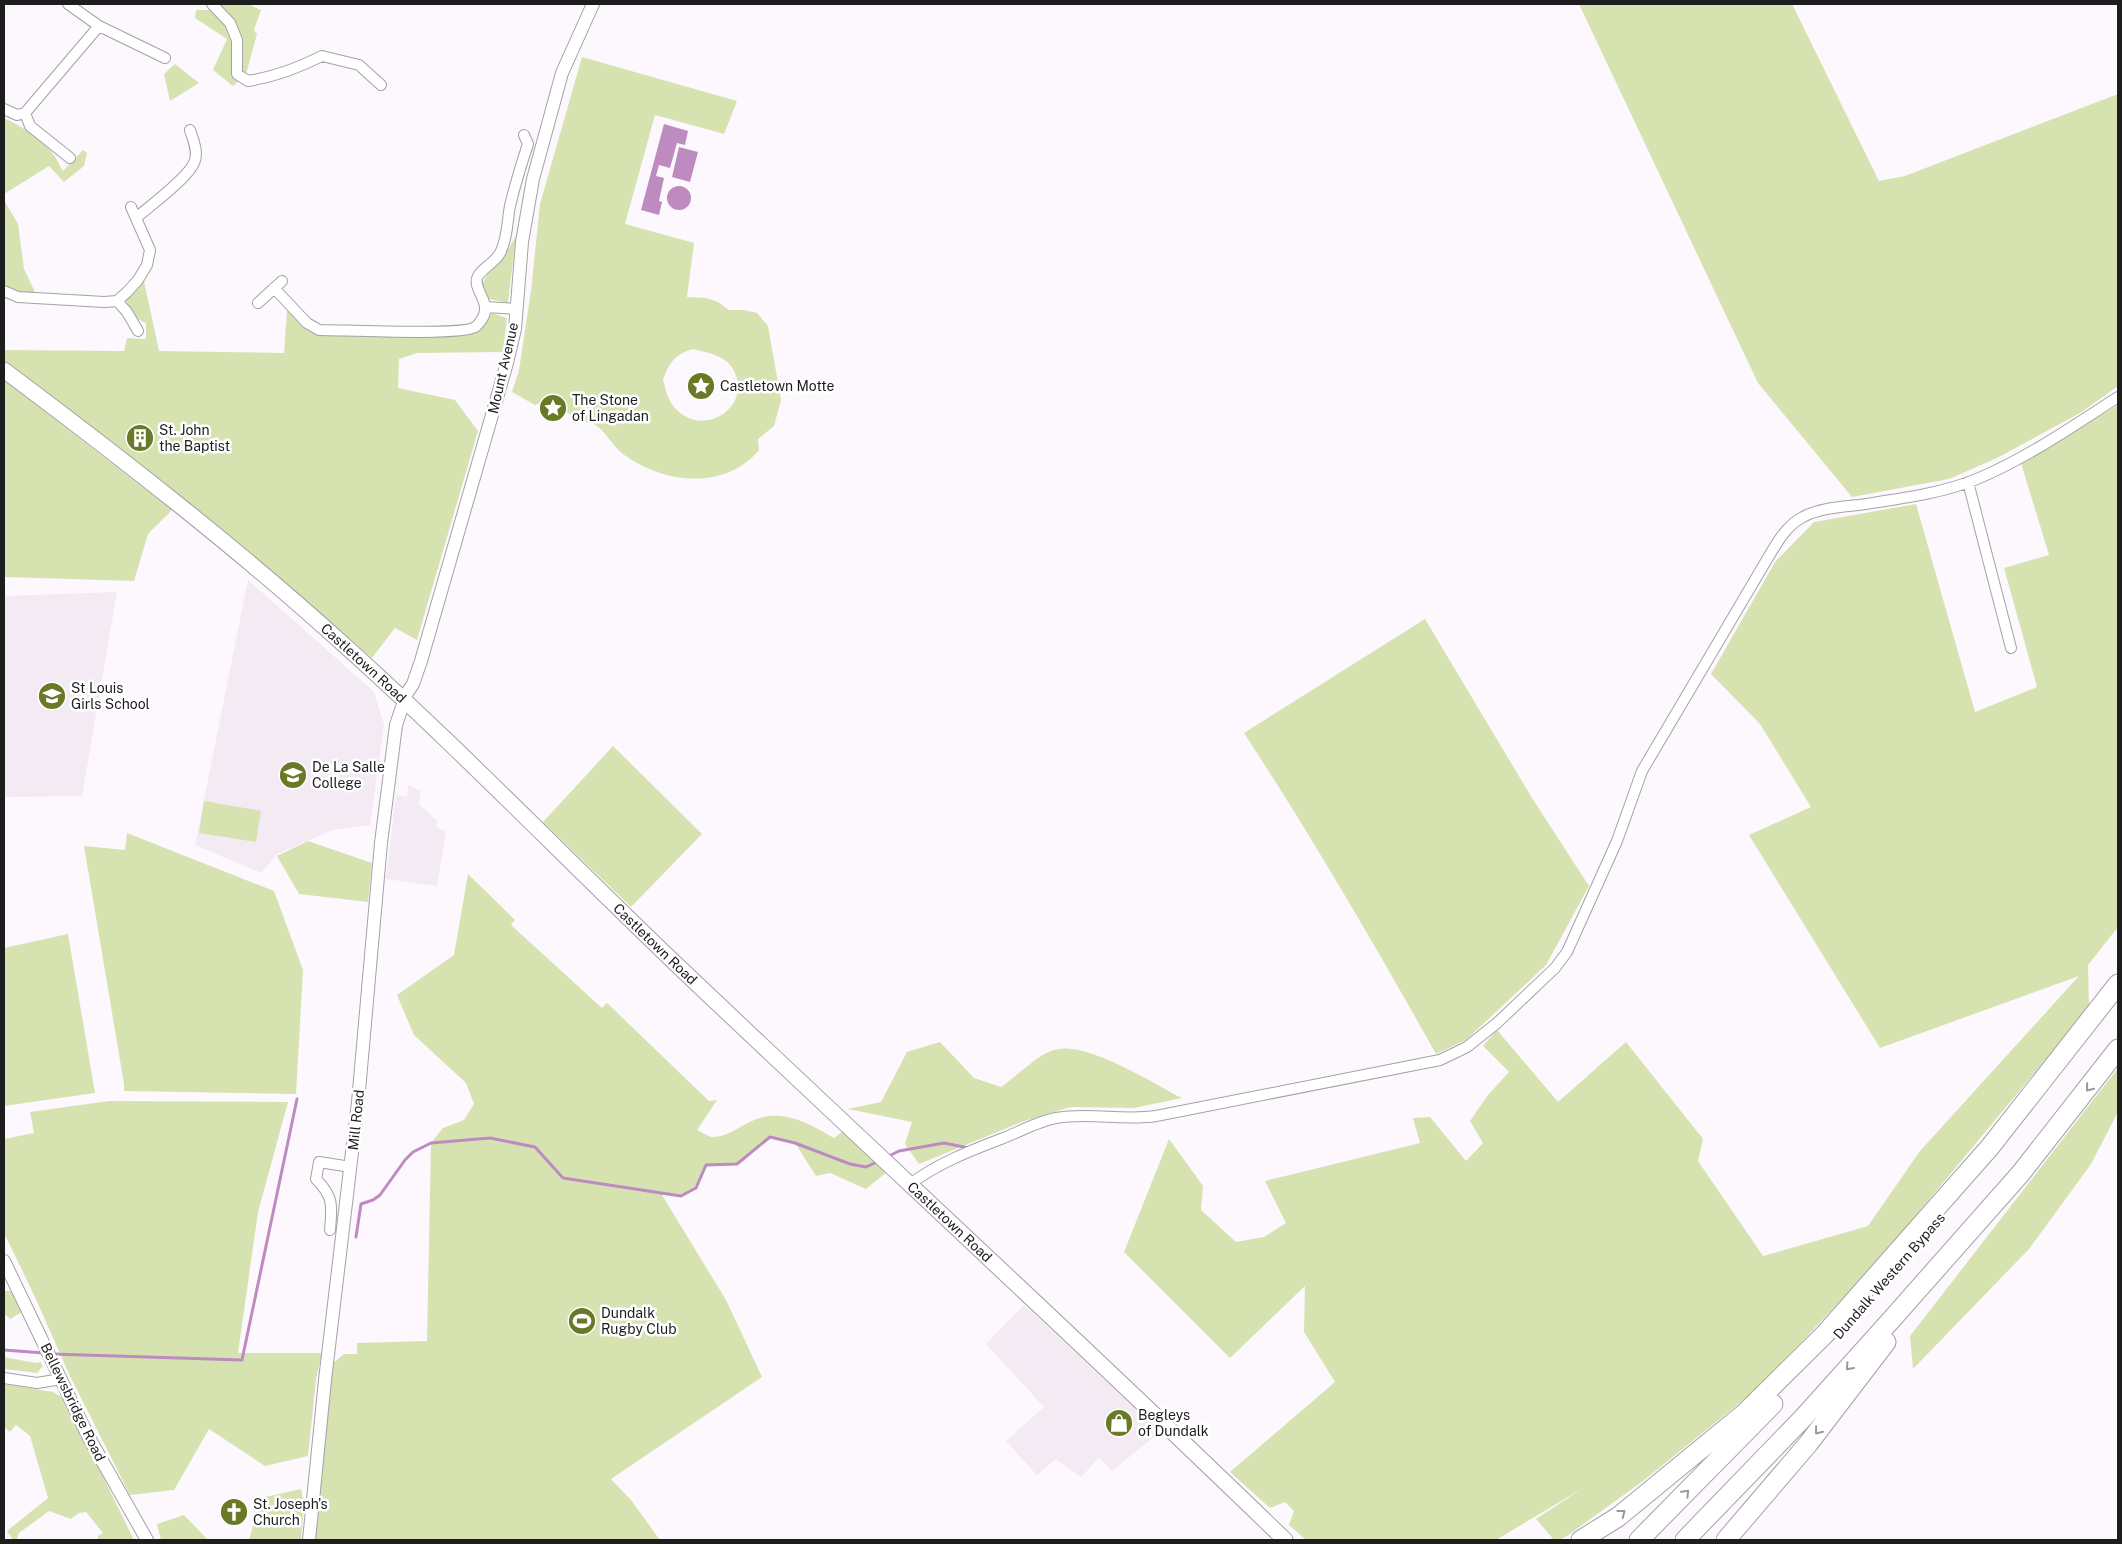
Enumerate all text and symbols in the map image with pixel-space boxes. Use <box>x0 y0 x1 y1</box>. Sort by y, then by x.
street label: Mount Avenue <box>485 321 521 415</box>
place icon: Castletown Motte <box>686 371 716 401</box>
place label: Castletown Motte <box>720 378 834 394</box>
place label: The Stone of Lingadan <box>572 392 649 424</box>
place icon: The Stone of Lingadan <box>538 393 568 423</box>
place label: St. John the Baptist <box>159 422 230 454</box>
building icon: St. John the Baptist <box>125 423 155 453</box>
street label: Castletown Road <box>318 620 410 706</box>
place label: St Louis Girls School <box>71 680 150 712</box>
school or university icon: St Louis Girls School <box>37 681 67 711</box>
place label: De La Salle College <box>312 759 385 791</box>
school or university icon: De La Salle College <box>278 760 308 790</box>
street label: Castletown Road <box>610 900 700 988</box>
one-way arrow <box>2086 1082 2094 1091</box>
street label: Mill Road <box>345 1089 367 1151</box>
street label: Castletown Road <box>904 1178 995 1265</box>
street label: Dundalk Western Bypass <box>1830 1210 1948 1342</box>
place label: Dundalk Rugby Club <box>601 1305 677 1337</box>
sports icon: Dundalk Rugby Club <box>567 1306 597 1336</box>
street label: Bellewsbridge Road <box>37 1340 109 1464</box>
one-way arrow <box>1846 1361 1855 1370</box>
place label: Begleys of Dundalk <box>1138 1407 1209 1439</box>
shop icon: Begleys of Dundalk <box>1104 1408 1134 1438</box>
one-way arrow <box>1814 1426 1823 1435</box>
one-way arrow <box>1680 1490 1689 1499</box>
place label: St. Joseph's Church <box>253 1496 327 1528</box>
church icon: St. Joseph's Church <box>219 1497 249 1527</box>
one-way arrow <box>1616 1511 1625 1519</box>

